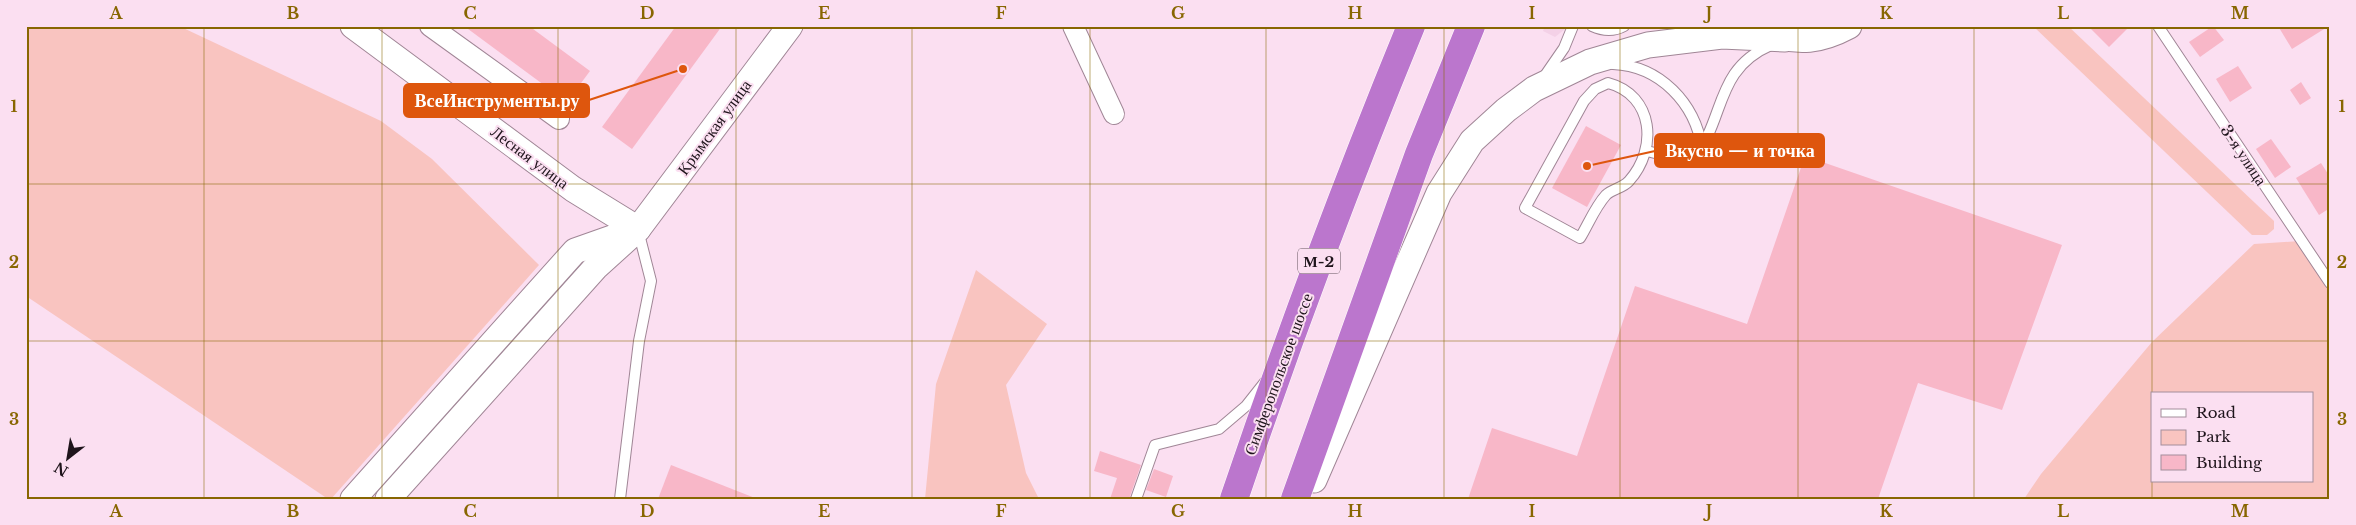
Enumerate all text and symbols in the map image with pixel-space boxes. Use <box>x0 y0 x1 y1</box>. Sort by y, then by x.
text: A <box>109 3 124 23</box>
text: B <box>287 3 300 23</box>
text: C <box>463 3 477 23</box>
text: D <box>640 3 654 23</box>
text: E <box>818 3 830 23</box>
text: F <box>995 3 1007 23</box>
text: G <box>1171 3 1185 23</box>
text: H <box>1347 3 1363 23</box>
text: I <box>1529 3 1536 23</box>
text: J <box>1703 3 1712 23</box>
text: K <box>1879 3 1893 23</box>
text: L <box>2057 3 2069 23</box>
text: M <box>2231 3 2249 23</box>
street label: Крымская улица <box>673 76 755 178</box>
callout: ВсеИнструменты.ру <box>404 84 589 117</box>
text: ВсеИнструменты.ру <box>414 90 580 112</box>
text: 1 <box>11 96 18 116</box>
text: 1 <box>2339 96 2346 116</box>
street label: Лесная улица <box>487 121 573 193</box>
street label: 3-я улица <box>2216 121 2272 189</box>
callout: Вкусно — и точка <box>1655 134 1824 167</box>
text: Вкусно — и точка <box>1665 140 1815 162</box>
road number: М-2 <box>1298 248 1340 274</box>
text: 2 <box>9 252 19 272</box>
text: 2 <box>2337 252 2347 272</box>
street label: Симферопольское шоссе <box>1239 290 1317 458</box>
legend <box>2151 392 2314 482</box>
text: Road <box>2196 403 2236 422</box>
text: 3 <box>9 409 19 429</box>
text: 3 <box>2337 409 2347 429</box>
text: Park <box>2196 427 2232 446</box>
north arrow <box>42 432 92 482</box>
text: Building <box>2196 453 2263 472</box>
text: N <box>51 458 72 480</box>
text: A <box>109 501 124 521</box>
text: B <box>287 501 300 521</box>
text: C <box>463 501 477 521</box>
text: D <box>640 501 654 521</box>
text: E <box>818 501 830 521</box>
text: F <box>995 501 1007 521</box>
text: G <box>1171 501 1185 521</box>
text: H <box>1347 501 1363 521</box>
text: I <box>1529 501 1536 521</box>
text: J <box>1703 501 1712 521</box>
text: K <box>1879 501 1893 521</box>
text: L <box>2057 501 2069 521</box>
text: M <box>2231 501 2249 521</box>

